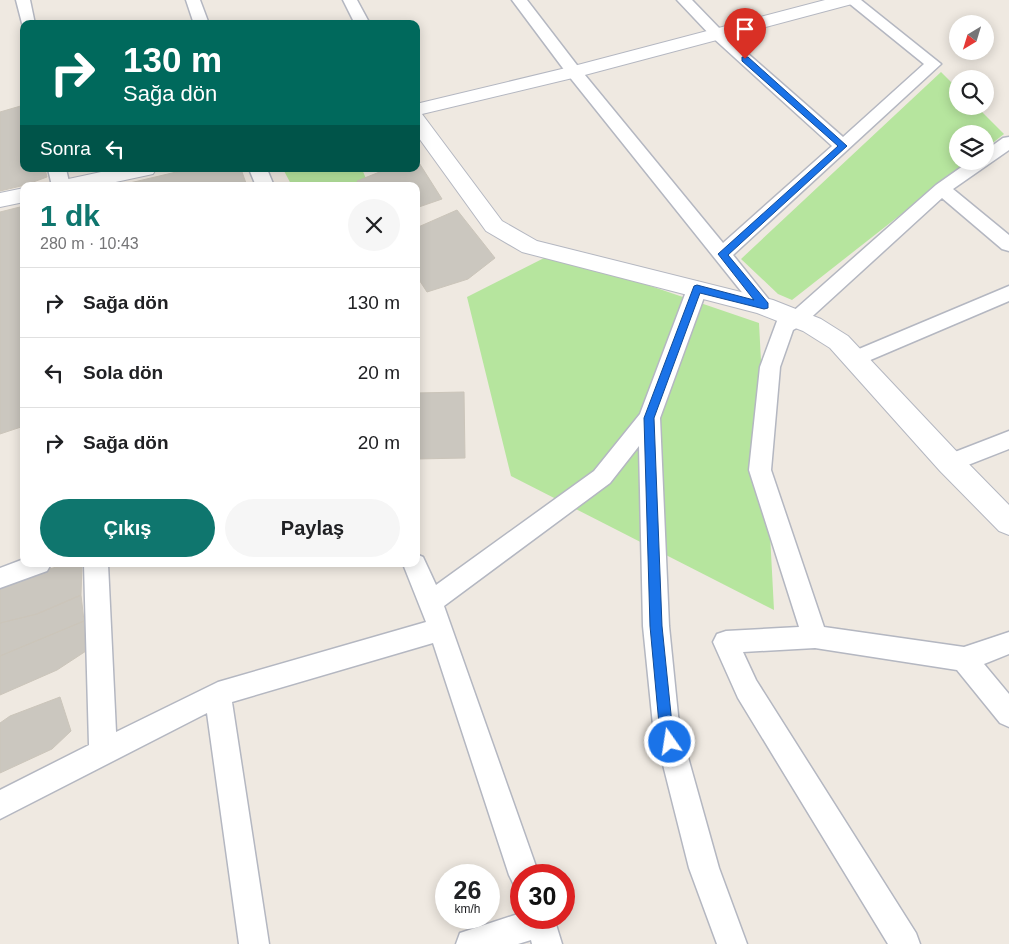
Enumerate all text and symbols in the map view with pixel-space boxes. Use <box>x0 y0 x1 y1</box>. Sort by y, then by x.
pin <box>724 8 766 59</box>
icon: arrive <box>731 15 759 43</box>
north arrow <box>949 15 994 60</box>
map controls <box>949 15 994 170</box>
icon: right <box>40 40 105 105</box>
text: 130 m <box>123 40 222 79</box>
button: search <box>949 70 994 115</box>
text: Sağa dön <box>123 81 217 106</box>
button: layers <box>949 125 994 170</box>
icon: left <box>101 135 129 163</box>
text: Sonra <box>40 138 91 159</box>
text: 1 dk <box>40 199 100 232</box>
button: close <box>348 199 400 251</box>
text: 280 m · 10:43 <box>40 235 139 252</box>
icon: right <box>40 289 68 317</box>
text: Sağa dön <box>83 292 169 313</box>
text: 130 m <box>347 292 400 313</box>
icon: left <box>40 359 68 387</box>
text: Sola dön <box>83 362 163 383</box>
text: 20 m <box>358 362 400 383</box>
icon: right <box>40 429 68 457</box>
text: Sağa dön <box>83 432 169 453</box>
text: 20 m <box>358 432 400 453</box>
button: Çıkış <box>40 499 215 557</box>
button: Paylaş <box>225 499 400 557</box>
position arrow <box>643 715 695 767</box>
speed limit sign: 30 <box>510 864 575 929</box>
text: 26 <box>454 876 481 904</box>
text: km/h <box>454 902 481 916</box>

